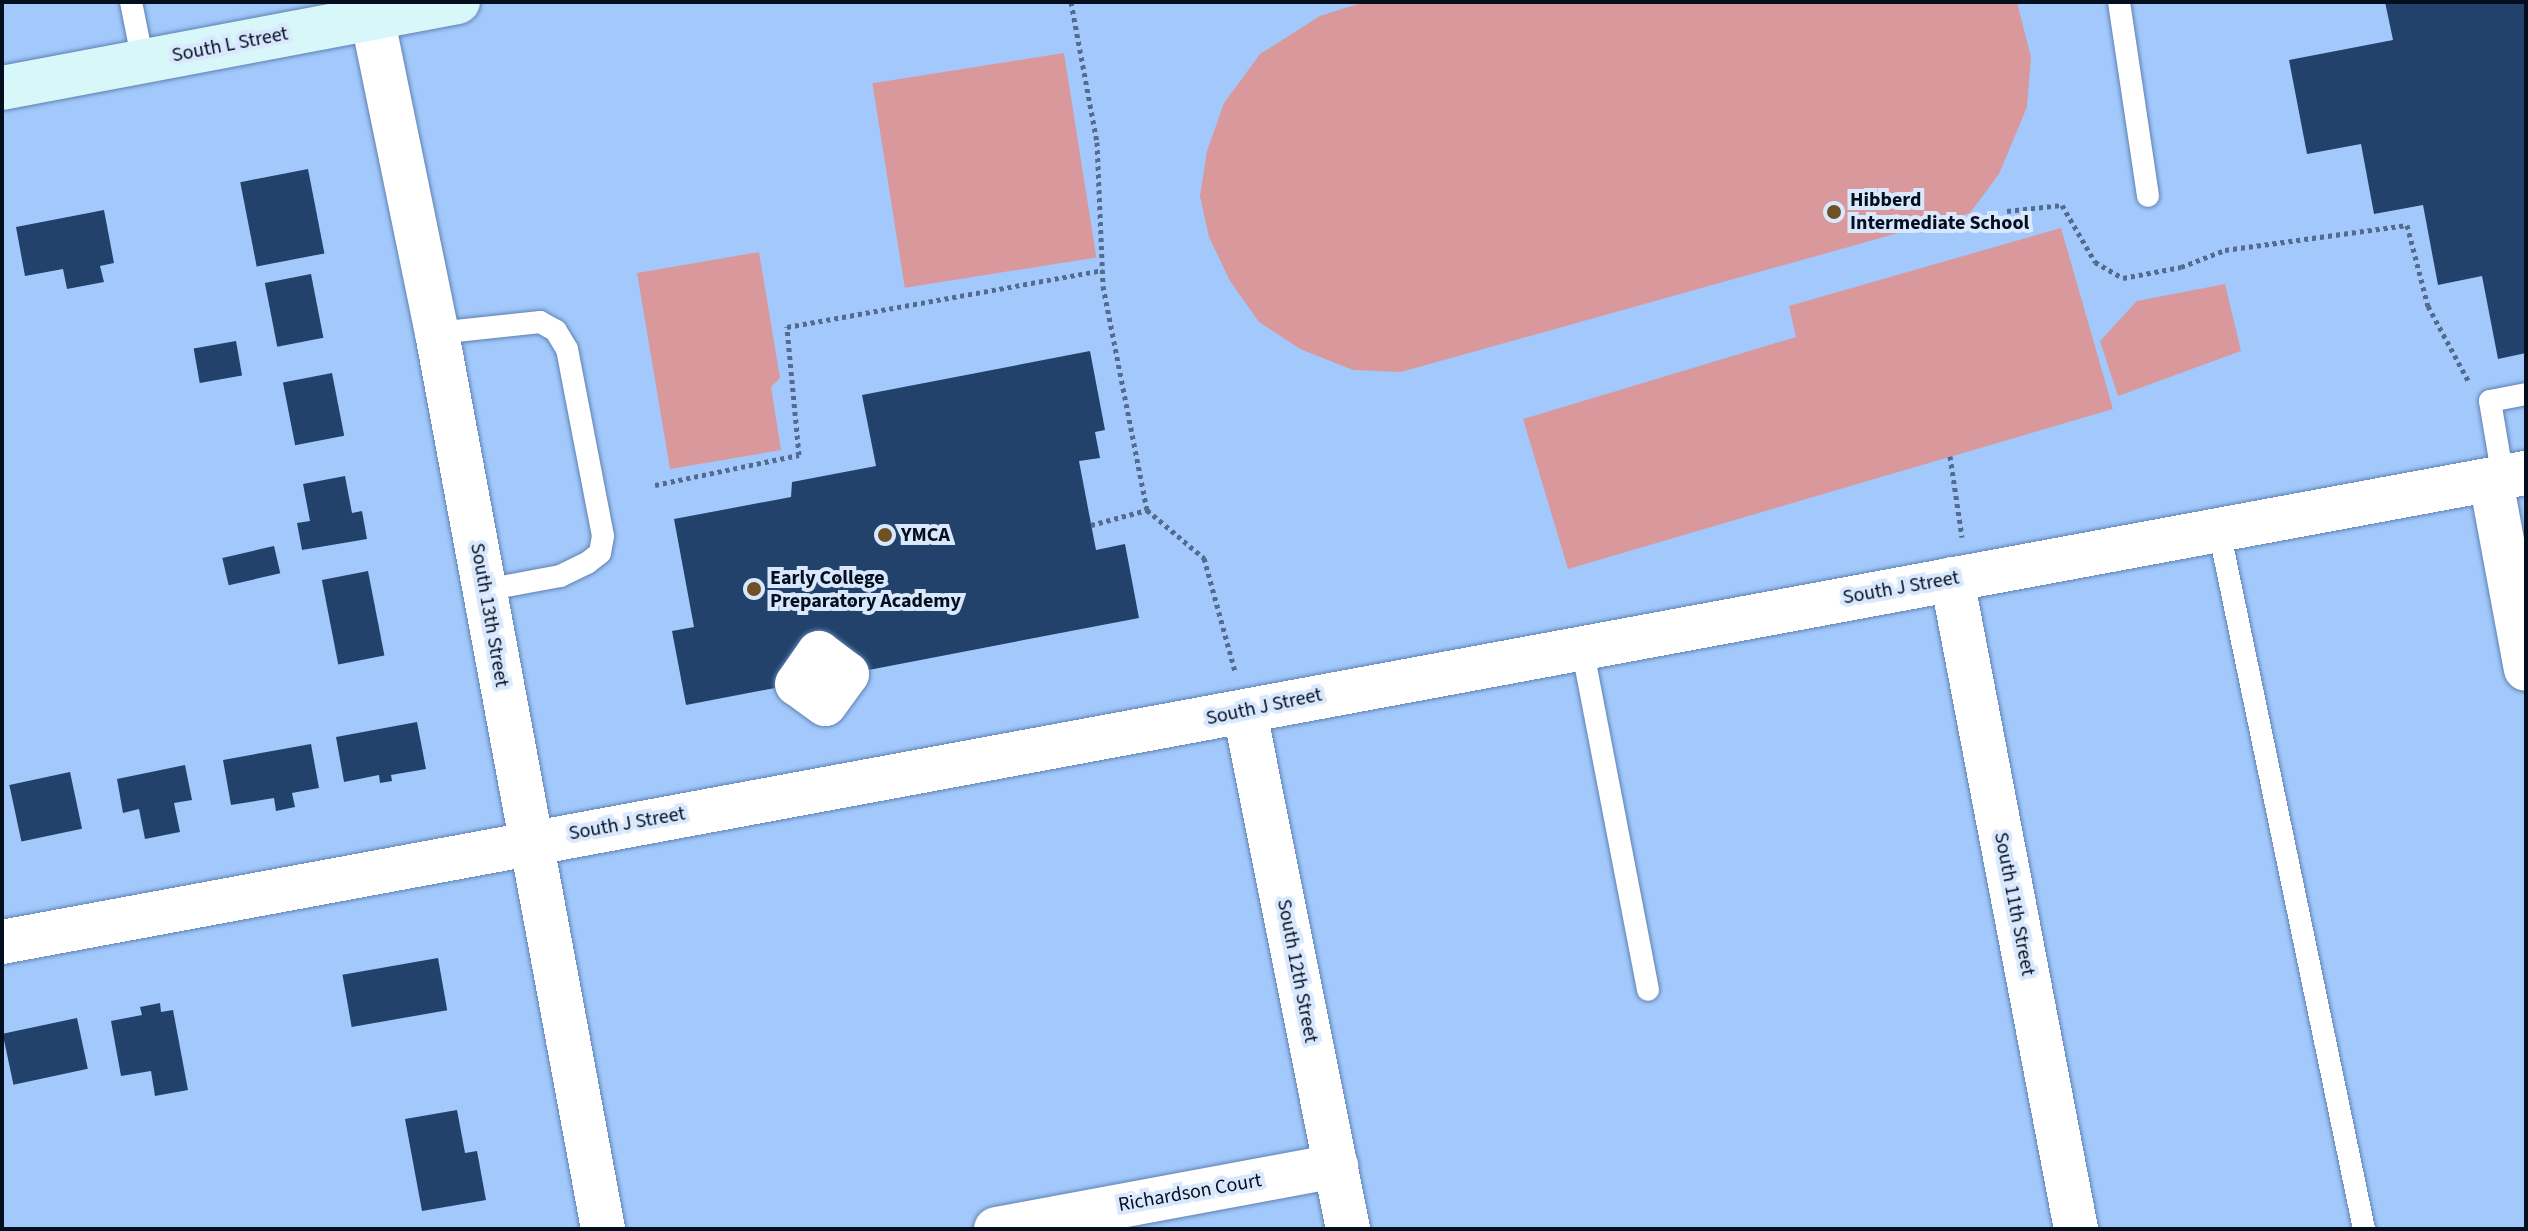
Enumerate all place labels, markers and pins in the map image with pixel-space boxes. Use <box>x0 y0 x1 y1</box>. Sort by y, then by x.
place label: Hibberd Intermediate School <box>1850 188 2029 235</box>
marker: Hibberd Intermediate School <box>1825 203 1843 221</box>
place label: YMCA <box>901 523 950 547</box>
marker: YMCA <box>876 526 894 544</box>
place label: Early College Preparatory Academy <box>770 566 961 613</box>
marker: Early College Preparatory Academy <box>745 580 763 598</box>

